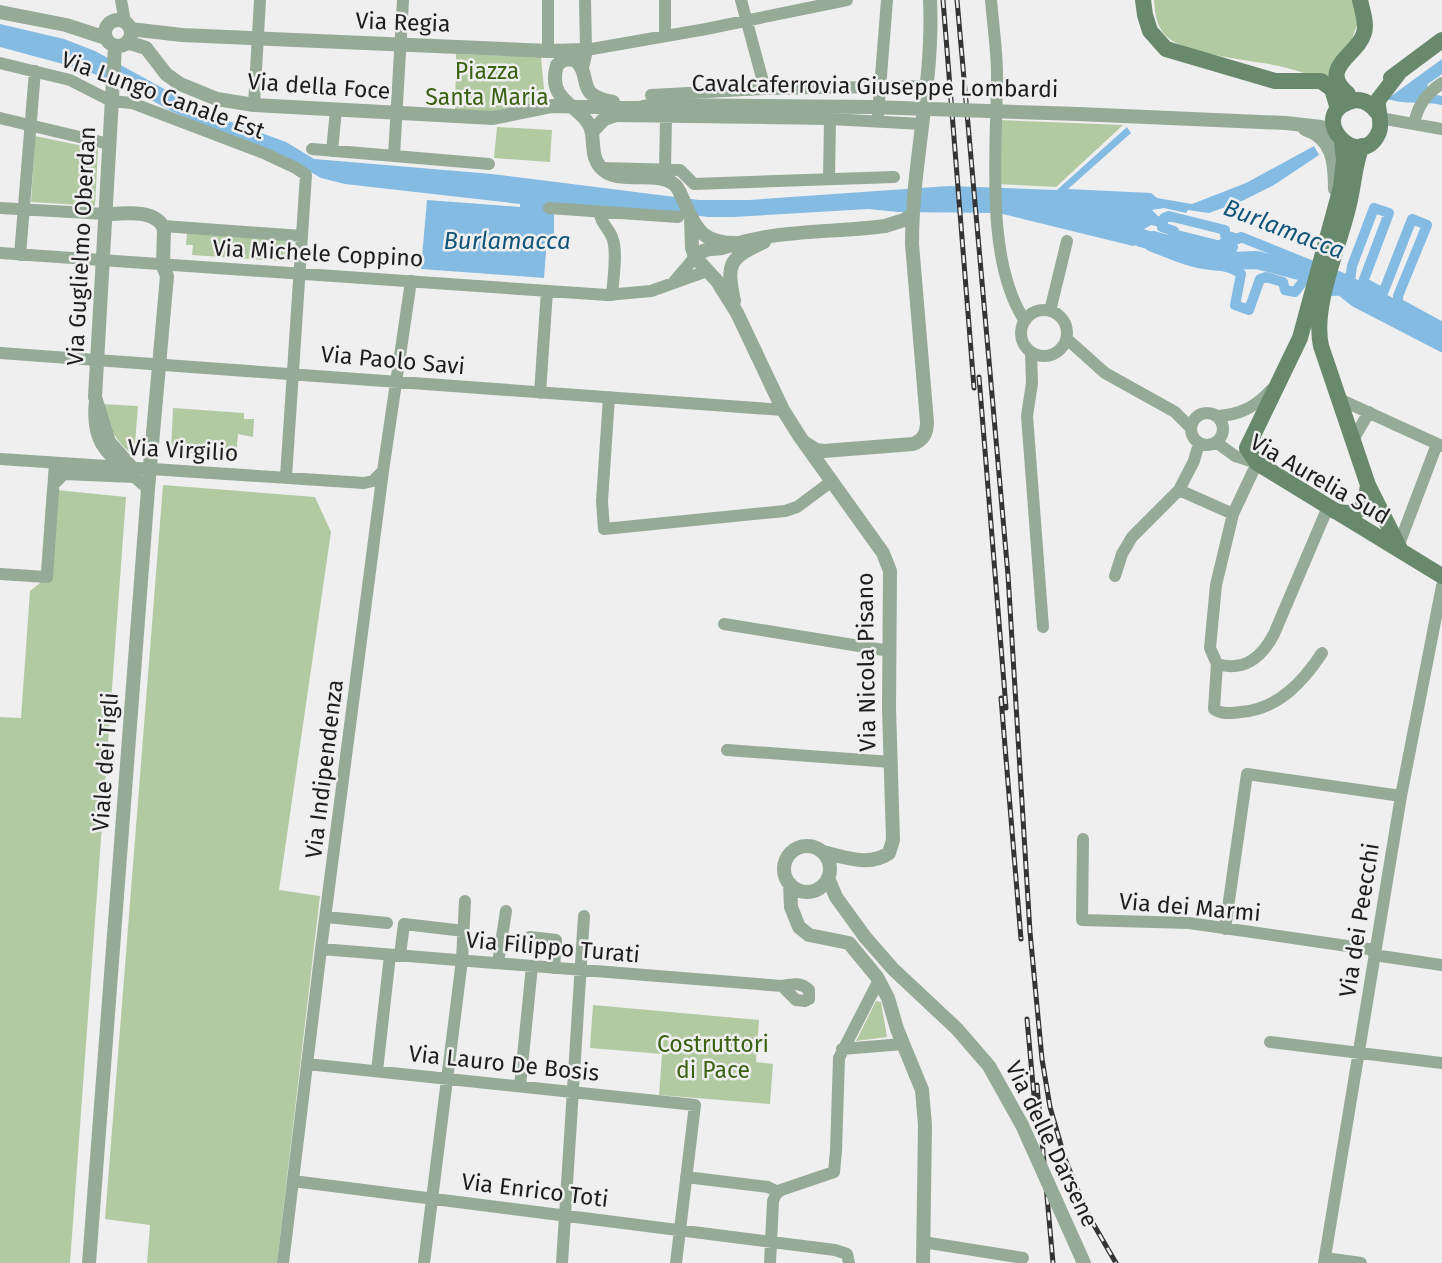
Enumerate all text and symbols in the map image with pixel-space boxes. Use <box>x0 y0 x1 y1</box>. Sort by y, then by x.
street label: Via Regia <box>355 6 451 38</box>
street label: Via Lungo Canale Est <box>57 45 269 145</box>
park label: Piazza Santa Maria <box>425 57 549 111</box>
street label: Via della Foce <box>247 67 391 105</box>
street label: Cavalcaferrovia Giuseppe Lombardi <box>691 69 1059 103</box>
street label: Via Guglielmo Oberdan <box>61 126 101 366</box>
water label: Burlamacca <box>1220 193 1348 265</box>
water label: Burlamacca <box>443 227 571 255</box>
street label: Via Michele Coppino <box>212 233 424 273</box>
street label: Via Paolo Savi <box>320 340 466 380</box>
street label: Via Aurelia Sud <box>1245 428 1395 530</box>
street label: Via Virgilio <box>127 433 239 467</box>
street label: Via Nicola Pisano <box>850 572 882 752</box>
street label: Via Indipendenza <box>299 678 349 860</box>
street label: Viale dei Tigli <box>86 692 124 832</box>
street label: Via dei Peecchi <box>1333 841 1385 999</box>
street label: Via dei Marmi <box>1118 887 1262 927</box>
street label: Via Filippo Turati <box>465 925 641 969</box>
park label: Costruttori di Pace <box>657 1030 769 1084</box>
street label: Via Lauro De Bosis <box>407 1039 601 1087</box>
street label: Via delle Darsene <box>1000 1056 1104 1232</box>
street label: Via Enrico Toti <box>460 1167 610 1213</box>

